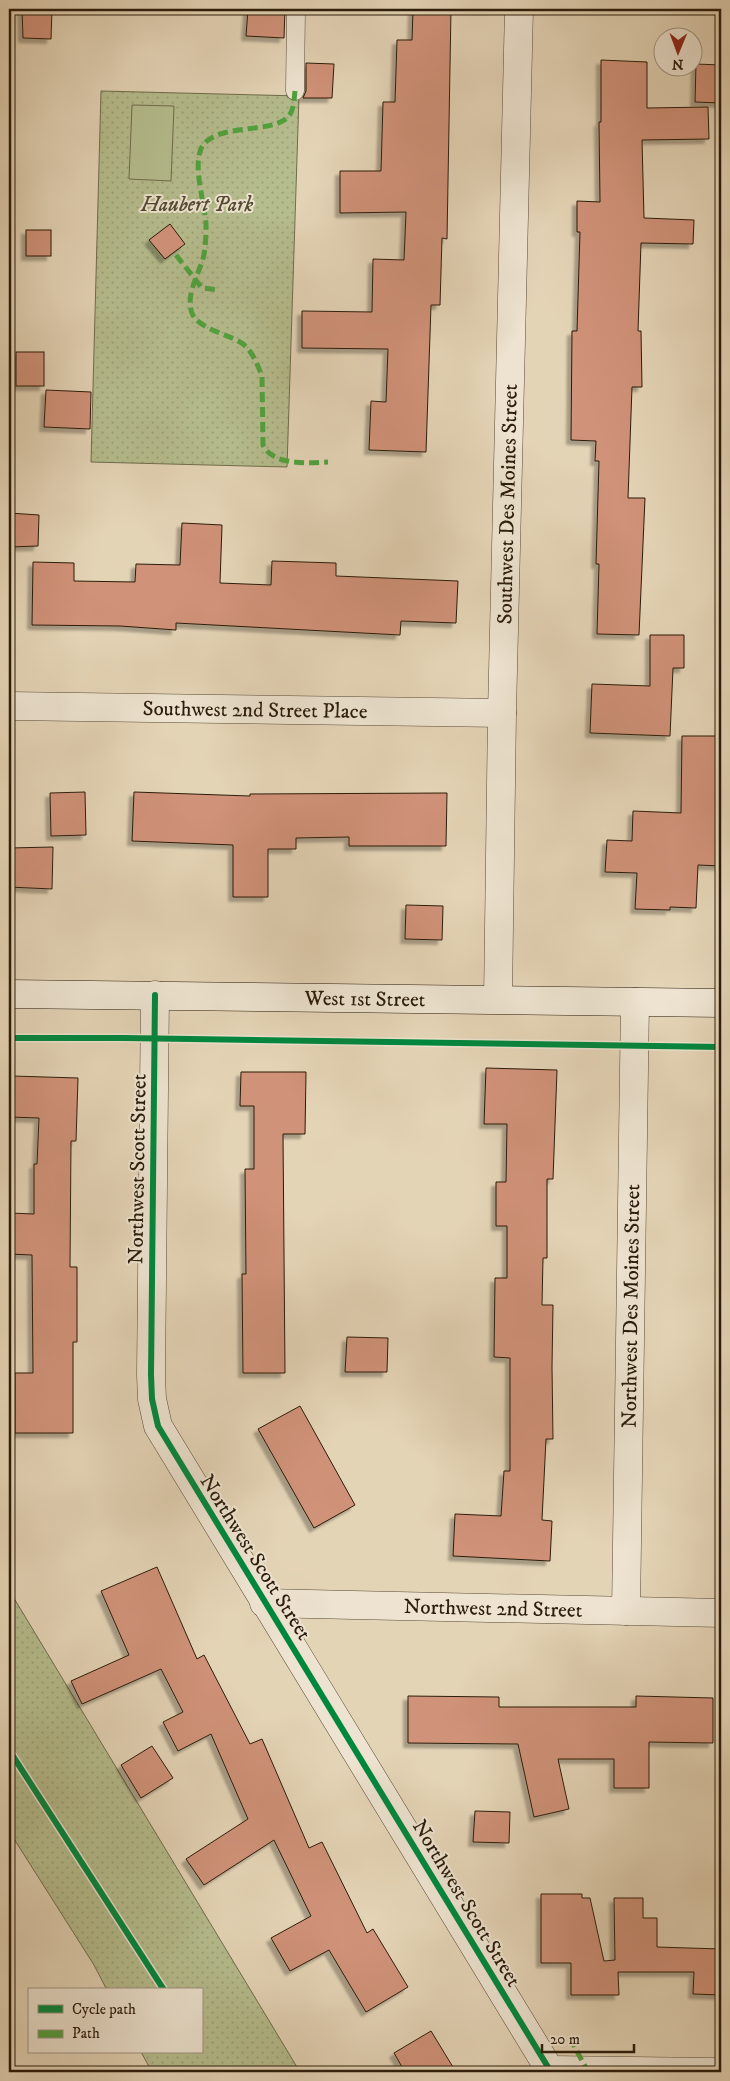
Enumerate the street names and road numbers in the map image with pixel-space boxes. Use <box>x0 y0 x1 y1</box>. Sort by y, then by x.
street label: Southwest Des Moines Street <box>492 383 524 625</box>
street label: Southwest 2nd Street Place <box>142 696 368 725</box>
street label: West 1st Street <box>303 986 426 1013</box>
street label: Northwest Scott Street <box>123 1073 153 1265</box>
street label: Northwest Des Moines Street <box>617 1184 646 1428</box>
street label: Northwest Scott Street <box>194 1470 317 1645</box>
street label: Northwest 2nd Street <box>403 1594 583 1624</box>
street label: Northwest Scott Street <box>406 1815 527 1992</box>

